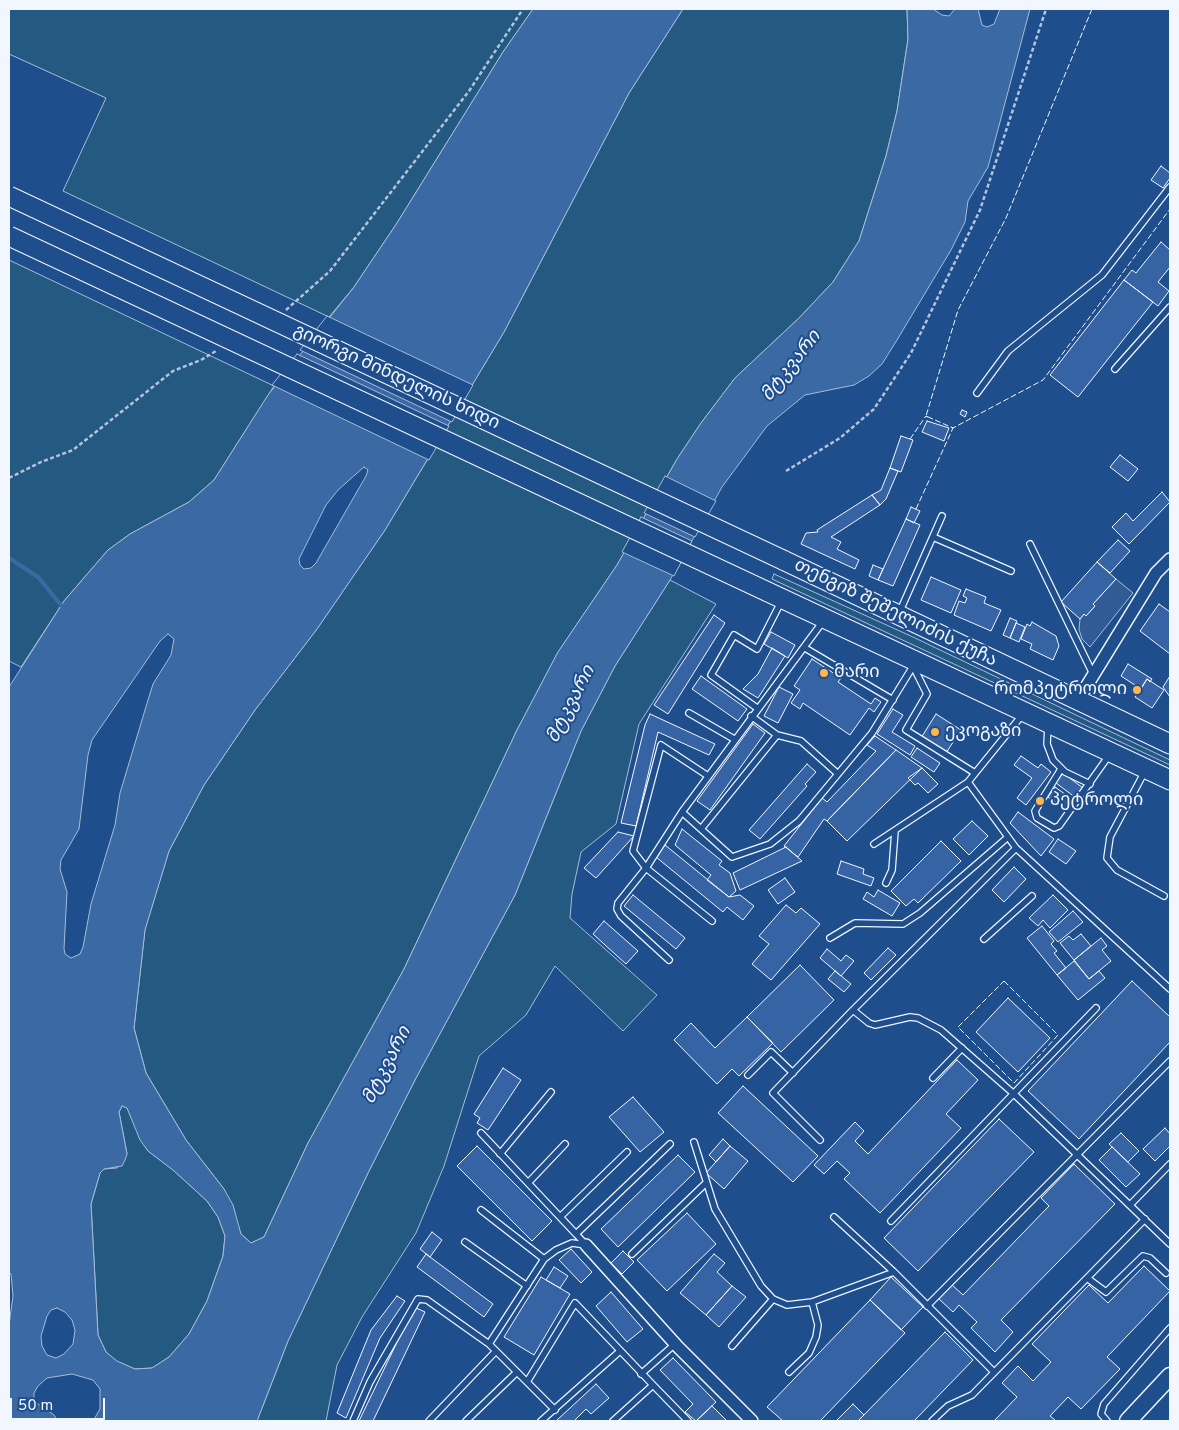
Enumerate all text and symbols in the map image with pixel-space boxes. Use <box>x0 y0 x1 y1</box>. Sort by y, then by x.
street label: გიორგი მინდელის ხიდი <box>289 321 503 435</box>
water label: მტკვარი <box>757 327 827 407</box>
street label: თენგიზ შეშელიძის ქუჩა <box>790 555 1000 673</box>
water label: მტკვარი <box>543 662 601 748</box>
place label: მარი <box>834 662 880 684</box>
marker: მარი <box>818 667 830 679</box>
place label: რომპეტროლი <box>994 679 1127 701</box>
marker: რომპეტროლი <box>1131 684 1143 696</box>
place label: ეკოგაზი <box>945 721 1021 743</box>
marker: ეკოგაზი <box>929 726 941 738</box>
place label: პეტროლი <box>1050 790 1143 812</box>
marker: პეტროლი <box>1034 795 1046 807</box>
water label: მტკვარი <box>359 1023 417 1109</box>
scale bar <box>12 1388 108 1420</box>
text: 50 m <box>18 1397 53 1416</box>

